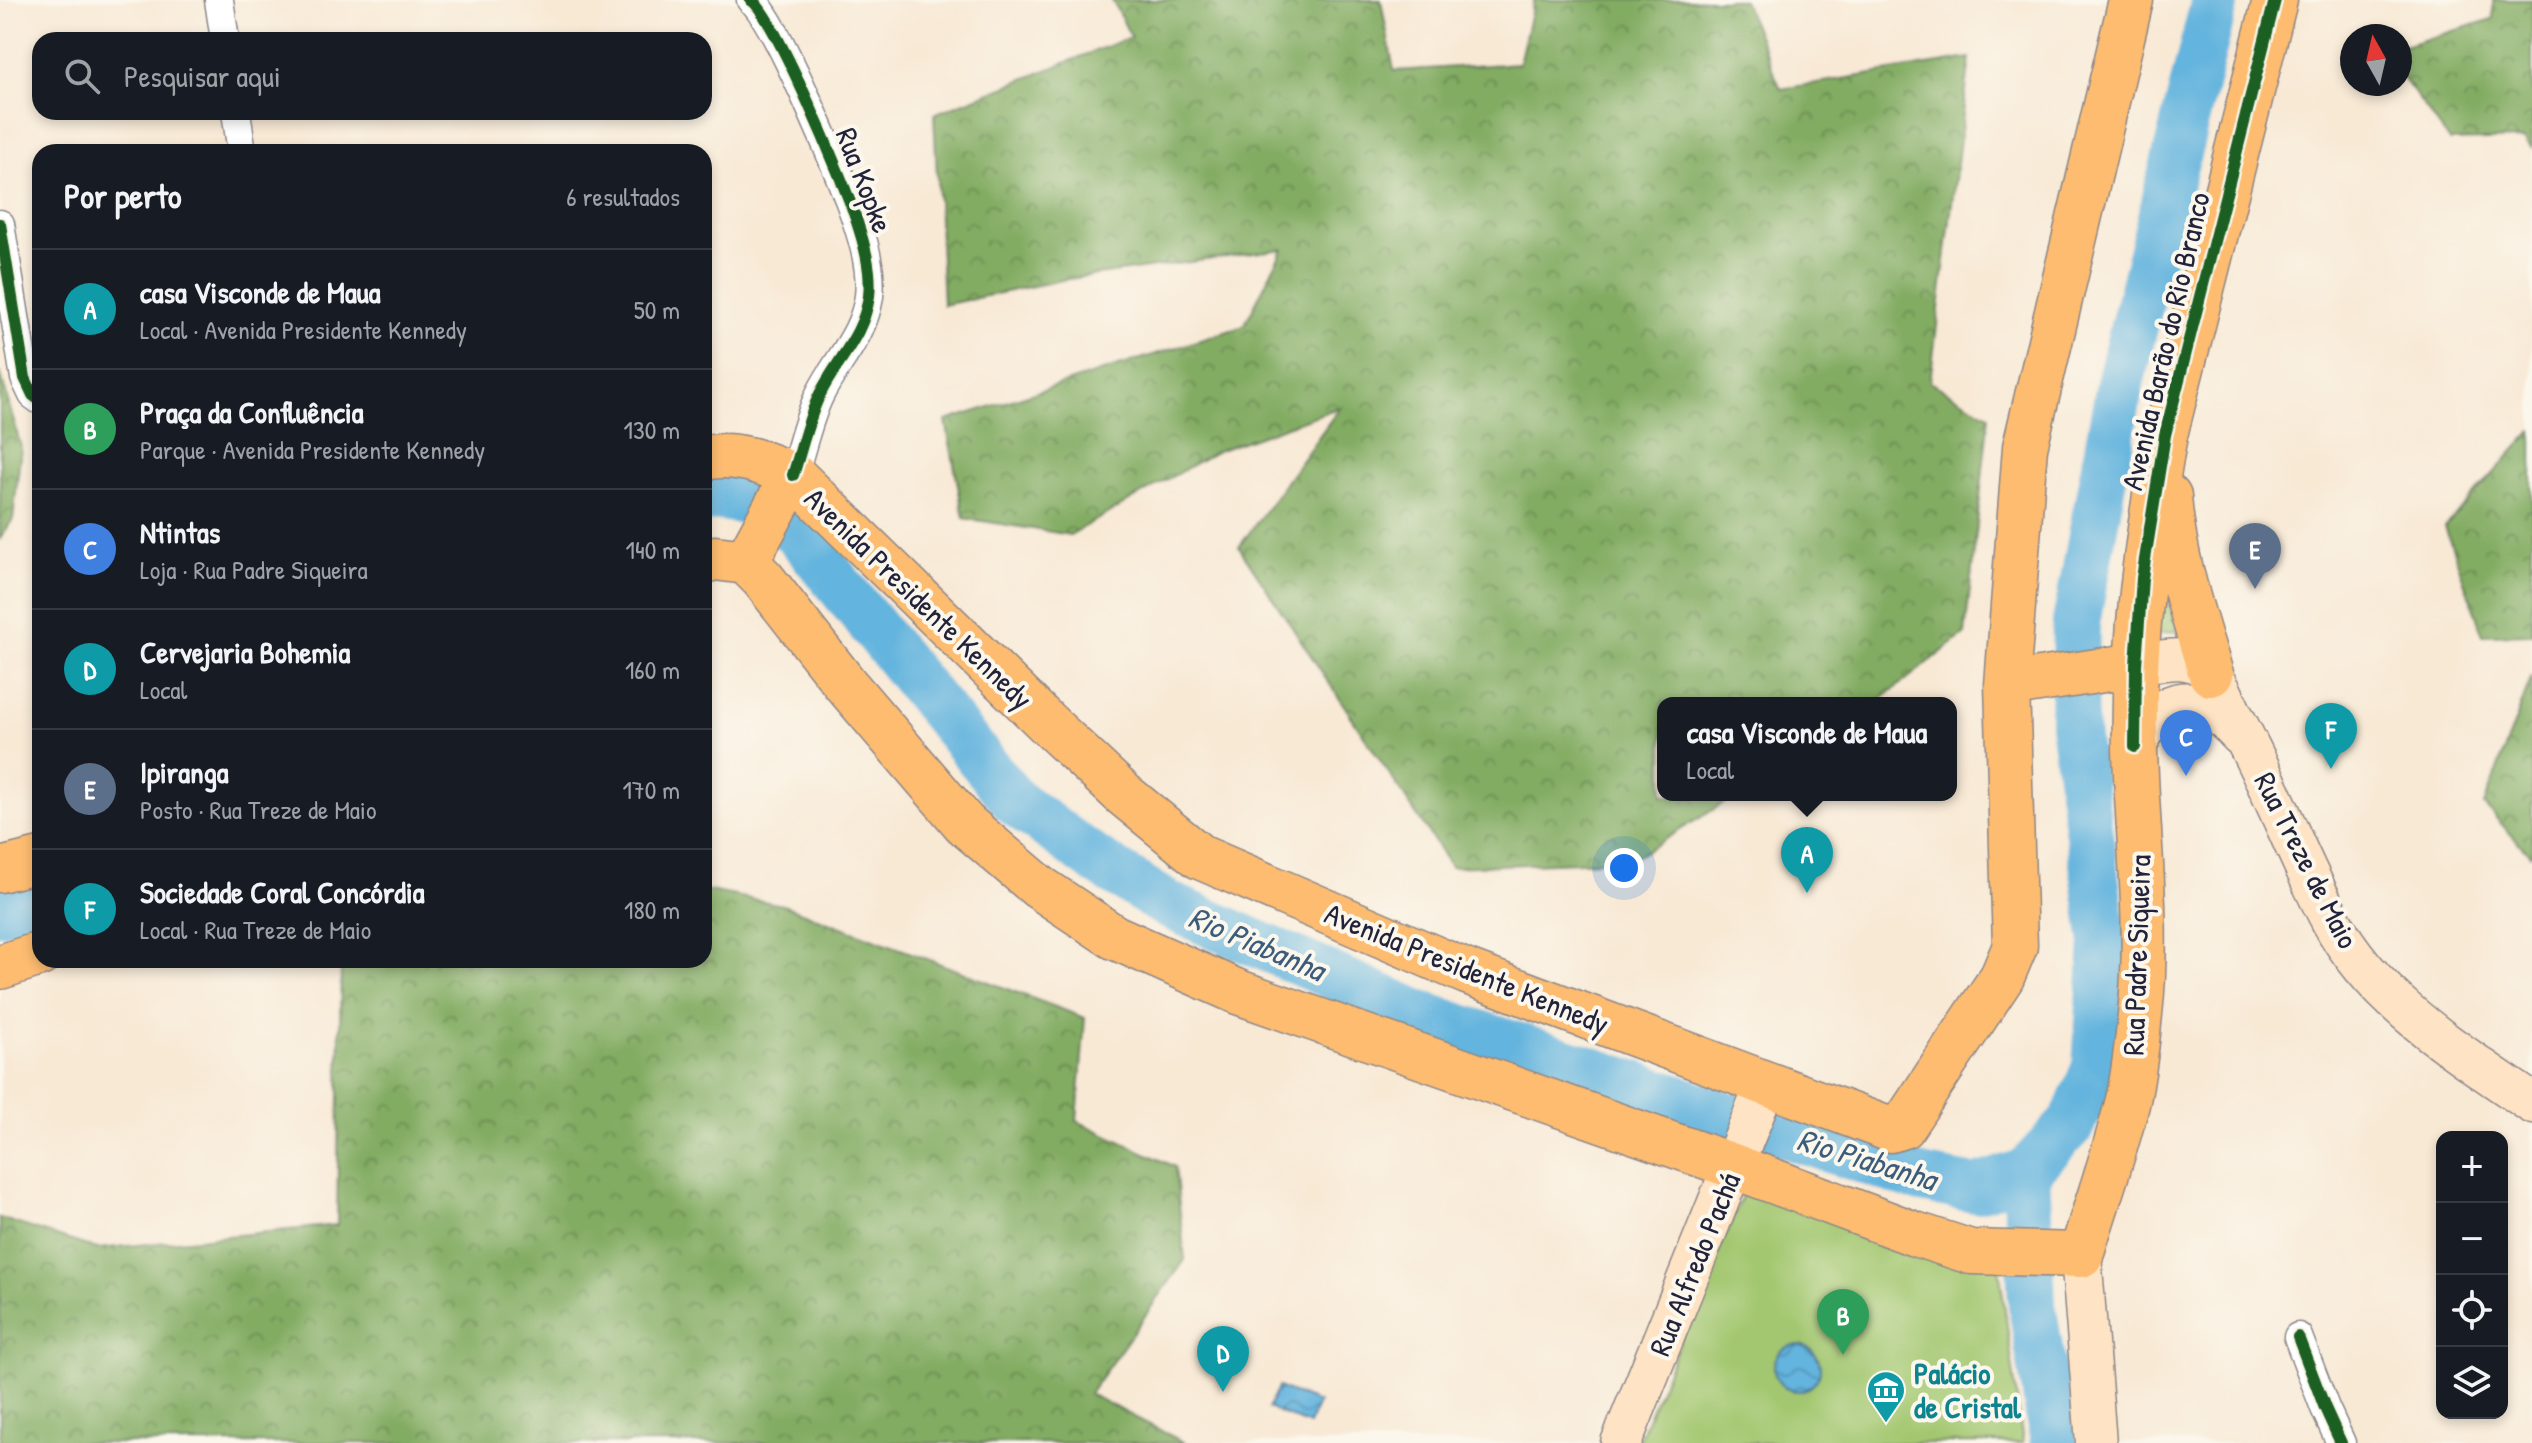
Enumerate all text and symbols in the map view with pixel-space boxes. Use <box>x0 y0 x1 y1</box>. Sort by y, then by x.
north arrow <box>2340 24 2412 96</box>
search box <box>32 32 712 120</box>
icon: search <box>60 54 104 98</box>
text: Pesquisar aqui <box>124 56 281 96</box>
street label: Rua Kopke <box>827 122 903 238</box>
text: Por perto <box>64 173 182 219</box>
text: 6 resultados <box>566 179 680 214</box>
street label: Avenida Barão do Rio Branco <box>2111 188 2219 494</box>
text: casa Visconde de Maua <box>140 272 380 312</box>
text: A <box>84 292 96 327</box>
text: 50 m <box>634 292 680 327</box>
text: Local · Avenida Presidente Kennedy <box>140 312 467 347</box>
text: Praça da Confluência <box>140 392 363 432</box>
text: B <box>83 412 97 447</box>
text: 130 m <box>624 412 680 447</box>
text: Parque · Avenida Presidente Kennedy <box>140 432 485 467</box>
street label: Avenida Presidente Kennedy <box>796 478 1042 718</box>
text: Ntintas <box>140 512 220 552</box>
pin: E <box>2229 523 2281 589</box>
text: C <box>83 532 97 567</box>
text: 140 m <box>626 532 680 567</box>
text: Loja · Rua Padre Siqueira <box>140 552 368 587</box>
text: Cervejaria Bohemia <box>140 632 350 672</box>
text: D <box>84 652 96 687</box>
text: 160 m <box>625 652 680 687</box>
text: Local <box>140 672 187 707</box>
popup <box>1657 697 1957 801</box>
pin: F <box>2305 703 2357 769</box>
pin: C <box>2160 710 2212 776</box>
text: casa Visconde de Maua <box>1687 712 1927 752</box>
text: Ipiranga <box>140 752 229 792</box>
text: Local <box>1687 752 1734 787</box>
street label: Rua Treze de Maio <box>2245 765 2369 955</box>
text: E <box>84 772 96 807</box>
text: 170 m <box>622 772 680 807</box>
text: Posto · Rua Treze de Maio <box>140 792 376 827</box>
pin: A <box>1781 827 1833 893</box>
your location <box>1604 848 1644 888</box>
street label: Rua Padre Siqueira <box>2113 854 2160 1056</box>
text: Sociedade Coral Concórdia <box>140 872 424 912</box>
text: F <box>85 892 95 927</box>
text: 180 m <box>624 892 680 927</box>
street label: Avenida Presidente Kennedy <box>1319 893 1615 1043</box>
water label: Rio Piabanha <box>1183 895 1335 992</box>
text: Local · Rua Treze de Maio <box>140 912 371 947</box>
water label: Rio Piabanha <box>1792 1118 1945 1202</box>
map controls <box>2436 1131 2508 1419</box>
button: + <box>2436 1131 2508 1203</box>
street label: Rua Alfredo Pachá <box>1639 1166 1749 1361</box>
button: − <box>2436 1203 2508 1275</box>
button: locate <box>2436 1275 2508 1347</box>
pin: B <box>1817 1289 1869 1355</box>
pin: D <box>1197 1326 1249 1392</box>
button: layers <box>2436 1347 2508 1419</box>
place label: Palácio de Cristal <box>1914 1353 2022 1427</box>
museum icon: Palácio de Cristal <box>1865 1369 1907 1424</box>

